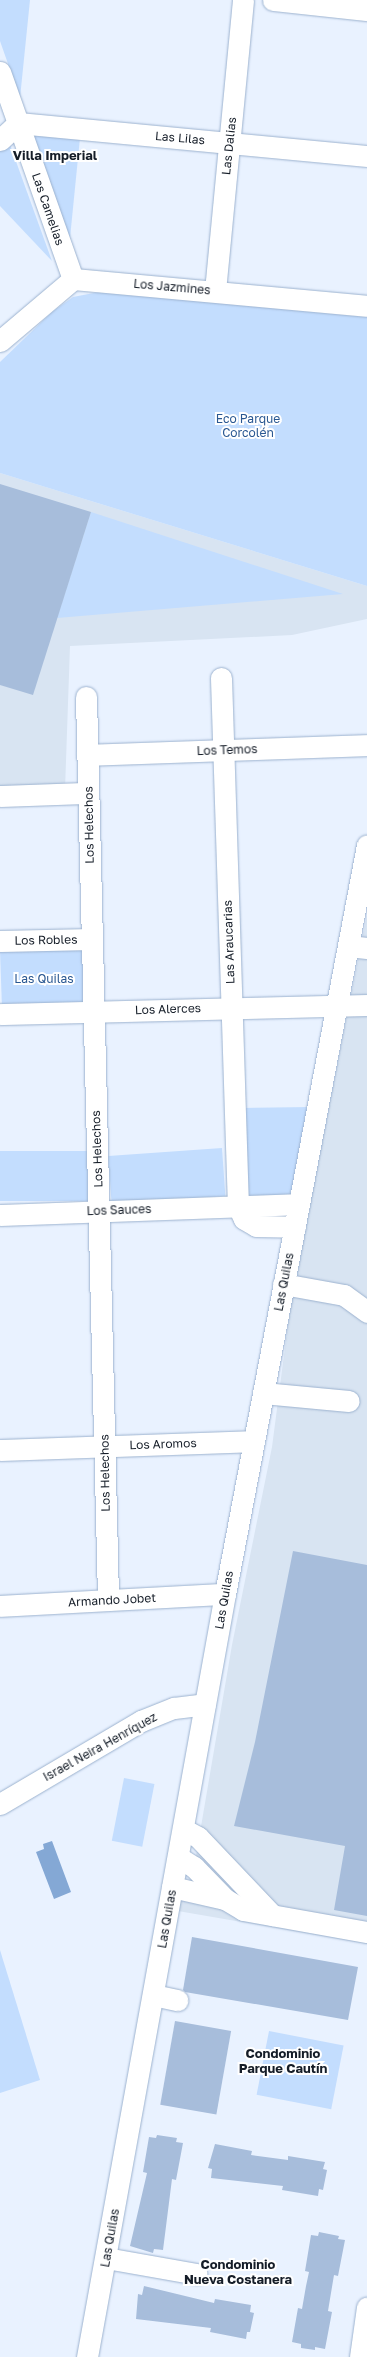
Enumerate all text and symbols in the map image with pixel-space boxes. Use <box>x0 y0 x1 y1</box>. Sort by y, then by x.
street label: Las Dalias <box>219 116 239 176</box>
street label: Las Lilas <box>154 129 206 147</box>
district label: Villa Imperial <box>13 147 97 163</box>
street label: Las Camelias <box>29 171 67 247</box>
street label: Los Jazmines <box>133 276 211 298</box>
park label: Eco Parque Corcolén <box>216 412 280 440</box>
street label: Los Temos <box>196 742 258 758</box>
street label: Los Helechos <box>81 786 97 864</box>
street label: Las Araucarias <box>220 900 238 984</box>
street label: Los Robles <box>14 932 78 948</box>
park label: Las Quilas <box>14 972 74 986</box>
street label: Los Alerces <box>135 1001 201 1017</box>
street label: Los Helechos <box>88 1110 106 1188</box>
street label: Los Sauces <box>86 1202 152 1218</box>
street label: Las Quilas <box>271 1251 297 1313</box>
street label: Los Helechos <box>97 1434 113 1512</box>
street label: Los Aromos <box>129 1436 197 1452</box>
street label: Las Quilas <box>212 1569 236 1631</box>
street label: Armando Jobet <box>68 1591 156 1609</box>
street label: Israel Neira Henríquez <box>41 1710 159 1784</box>
street label: Las Quilas <box>155 1888 179 1950</box>
district label: Condominio Parque Cautín <box>239 2046 327 2077</box>
street label: Las Quilas <box>98 2207 122 2269</box>
district label: Condominio Nueva Costanera <box>184 2257 292 2288</box>

